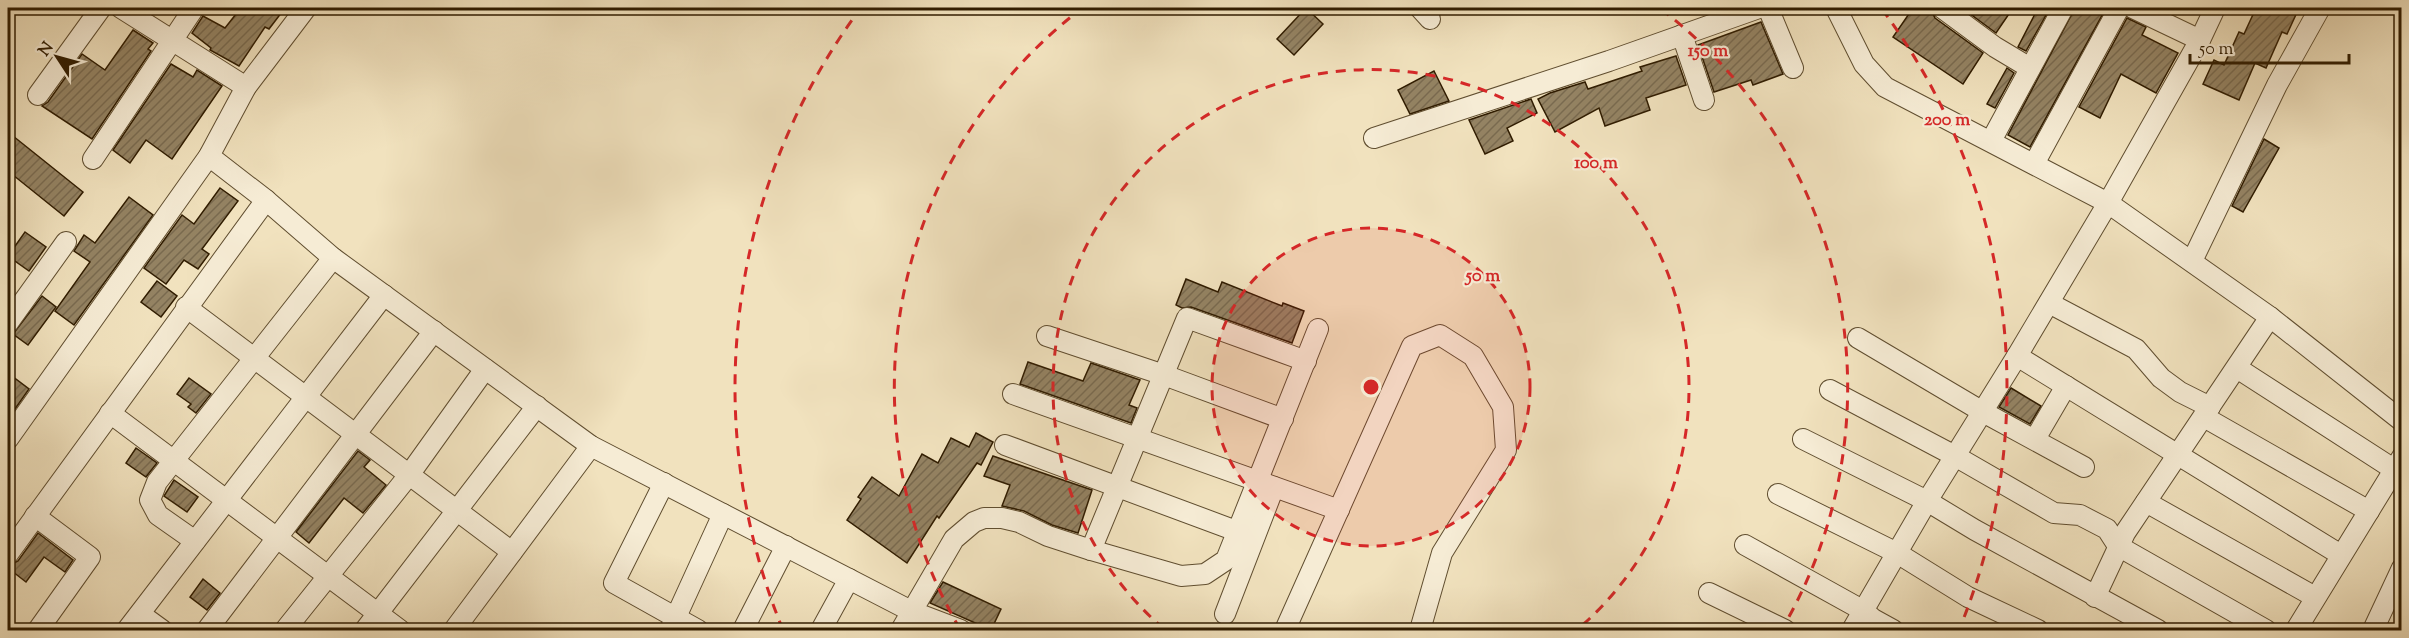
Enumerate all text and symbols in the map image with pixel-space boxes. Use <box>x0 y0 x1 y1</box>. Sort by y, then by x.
north arrow <box>27 27 87 87</box>
scale bar <box>2190 27 2349 65</box>
text: 50 m <box>2198 37 2234 63</box>
text: N <box>34 38 60 62</box>
text: 150 m <box>1688 39 1728 65</box>
text: 200 m <box>1924 108 1970 134</box>
text: 100 m <box>1574 151 1618 177</box>
text: 50 m <box>1464 264 1500 290</box>
centre of rings <box>1361 377 1381 397</box>

